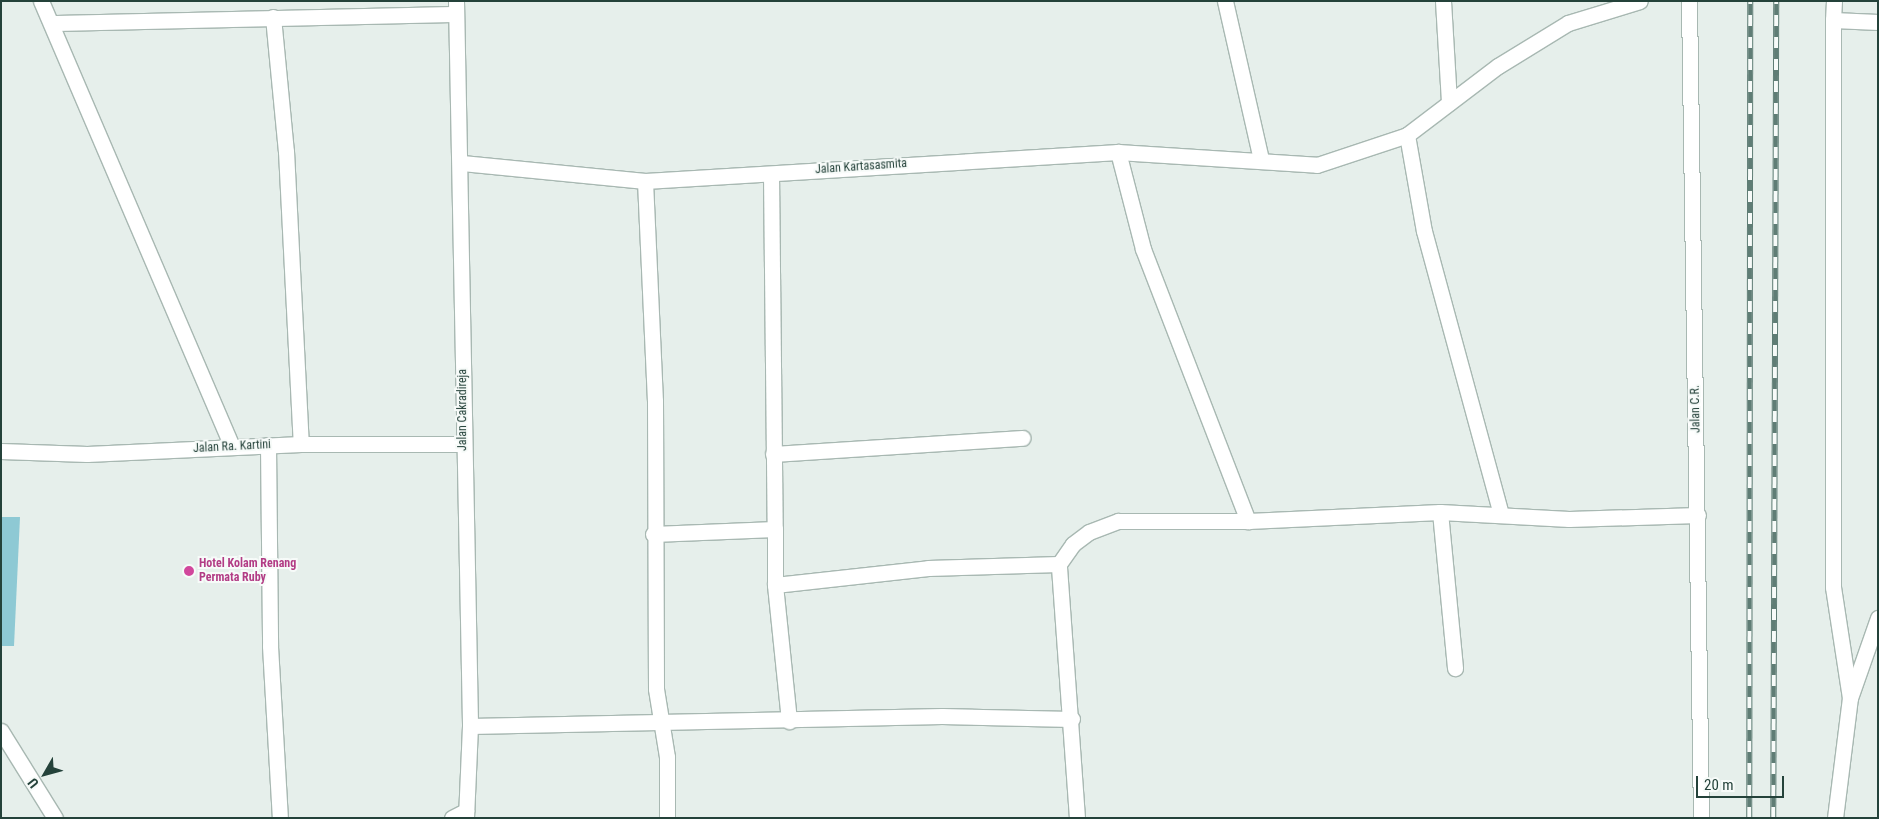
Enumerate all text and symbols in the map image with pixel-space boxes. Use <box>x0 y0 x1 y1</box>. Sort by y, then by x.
street label: Jalan Kartasasmita <box>815 157 907 177</box>
street label: Jalan Cakradireja <box>456 369 470 451</box>
street label: Jalan C.R. <box>1688 385 1704 433</box>
street label: Jalan Ra. Kartini <box>193 438 271 456</box>
place label: Hotel Kolam Renang Permata Ruby <box>199 557 296 585</box>
marker: Hotel Kolam Renang Permata Ruby <box>183 565 195 577</box>
north arrow <box>20 749 70 799</box>
scale bar <box>1699 766 1786 798</box>
text: U <box>24 775 42 791</box>
text: 20 m <box>1704 776 1734 794</box>

